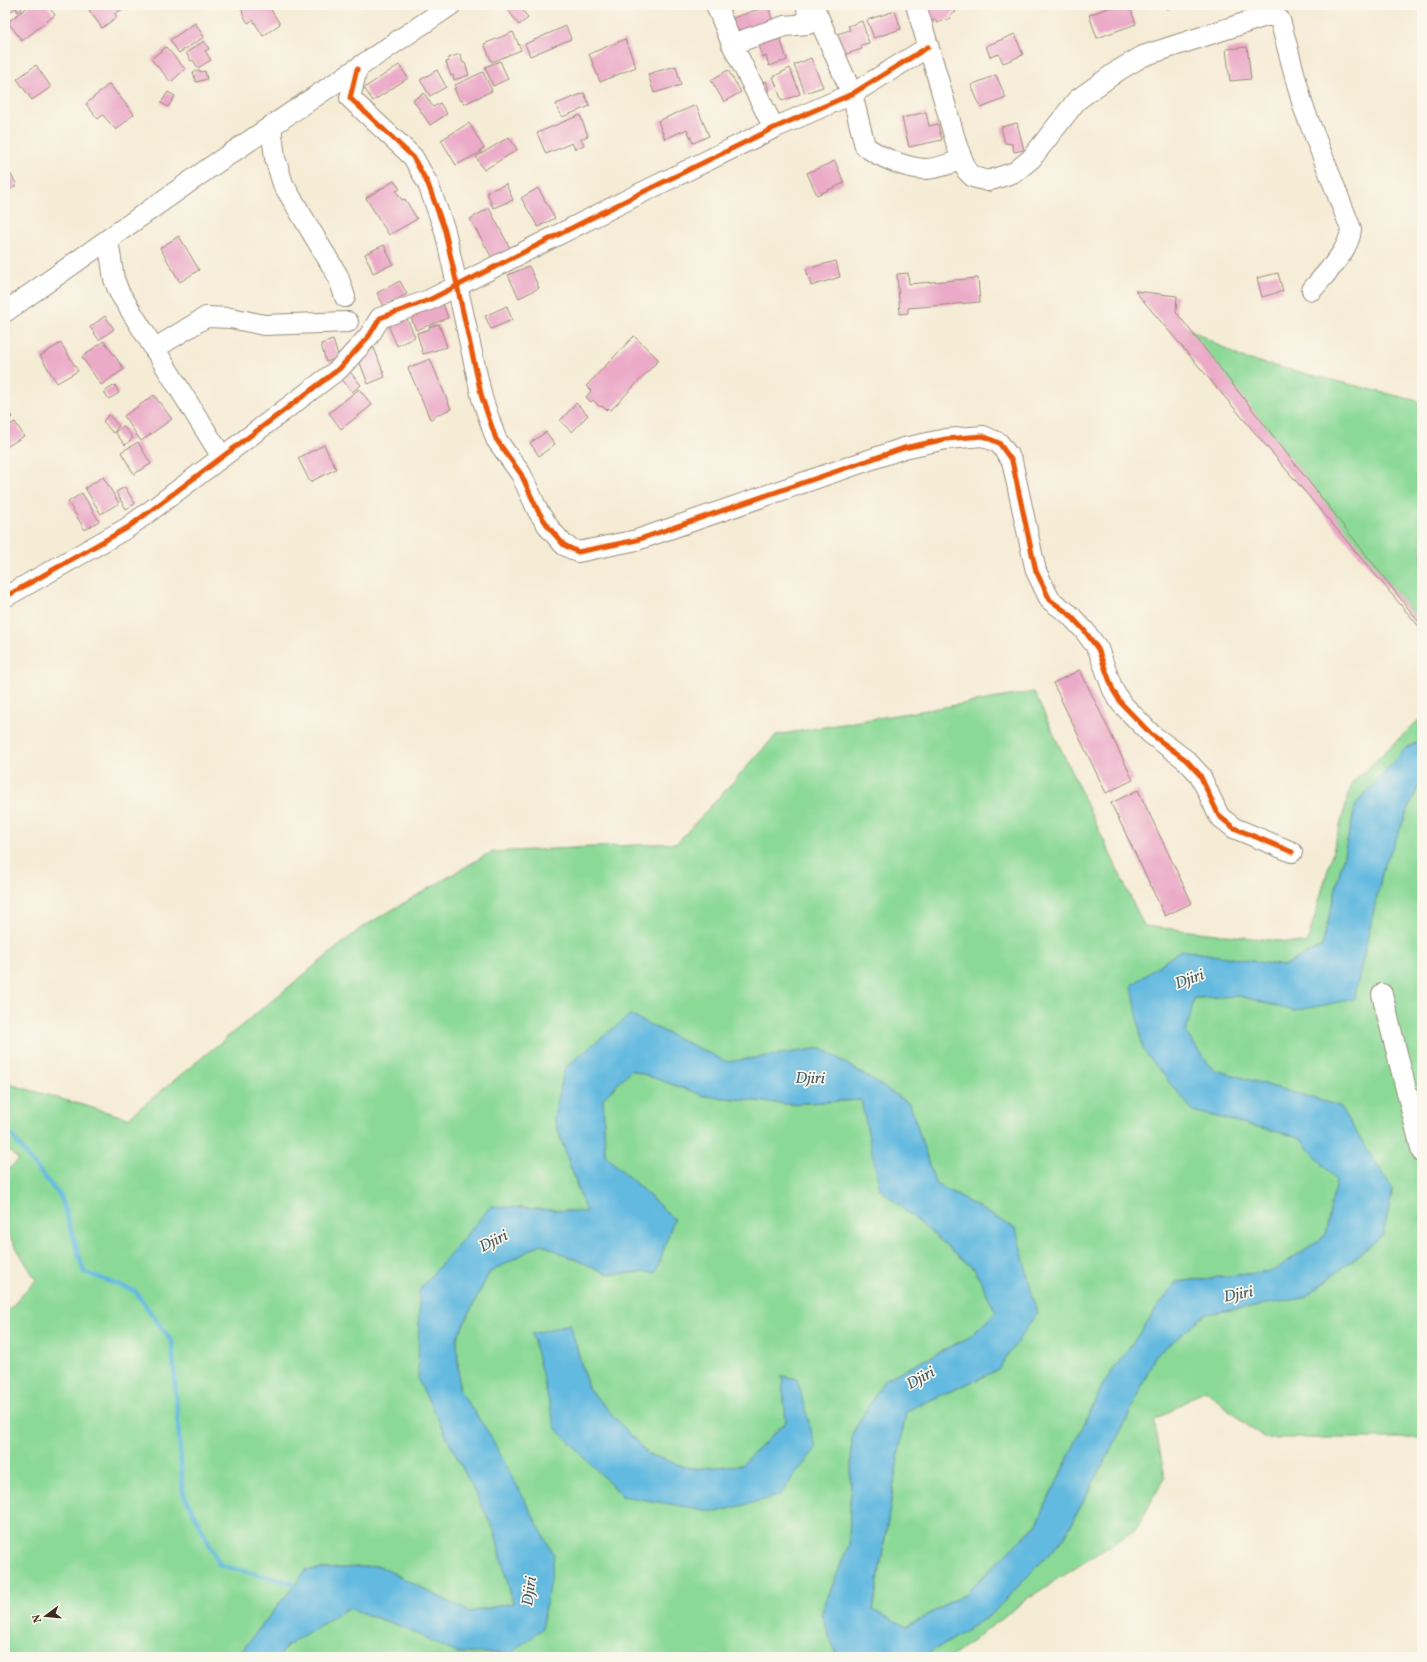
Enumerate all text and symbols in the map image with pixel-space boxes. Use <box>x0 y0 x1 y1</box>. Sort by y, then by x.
water label: Djiri <box>1172 964 1208 995</box>
water label: Djiri <box>795 1068 826 1090</box>
water label: Djiri <box>476 1225 513 1258</box>
water label: Djiri <box>1222 1281 1256 1309</box>
water label: Djiri <box>903 1361 940 1395</box>
water label: Djiri <box>517 1574 543 1607</box>
north arrow <box>26 1596 66 1636</box>
text: N <box>30 1612 46 1624</box>

